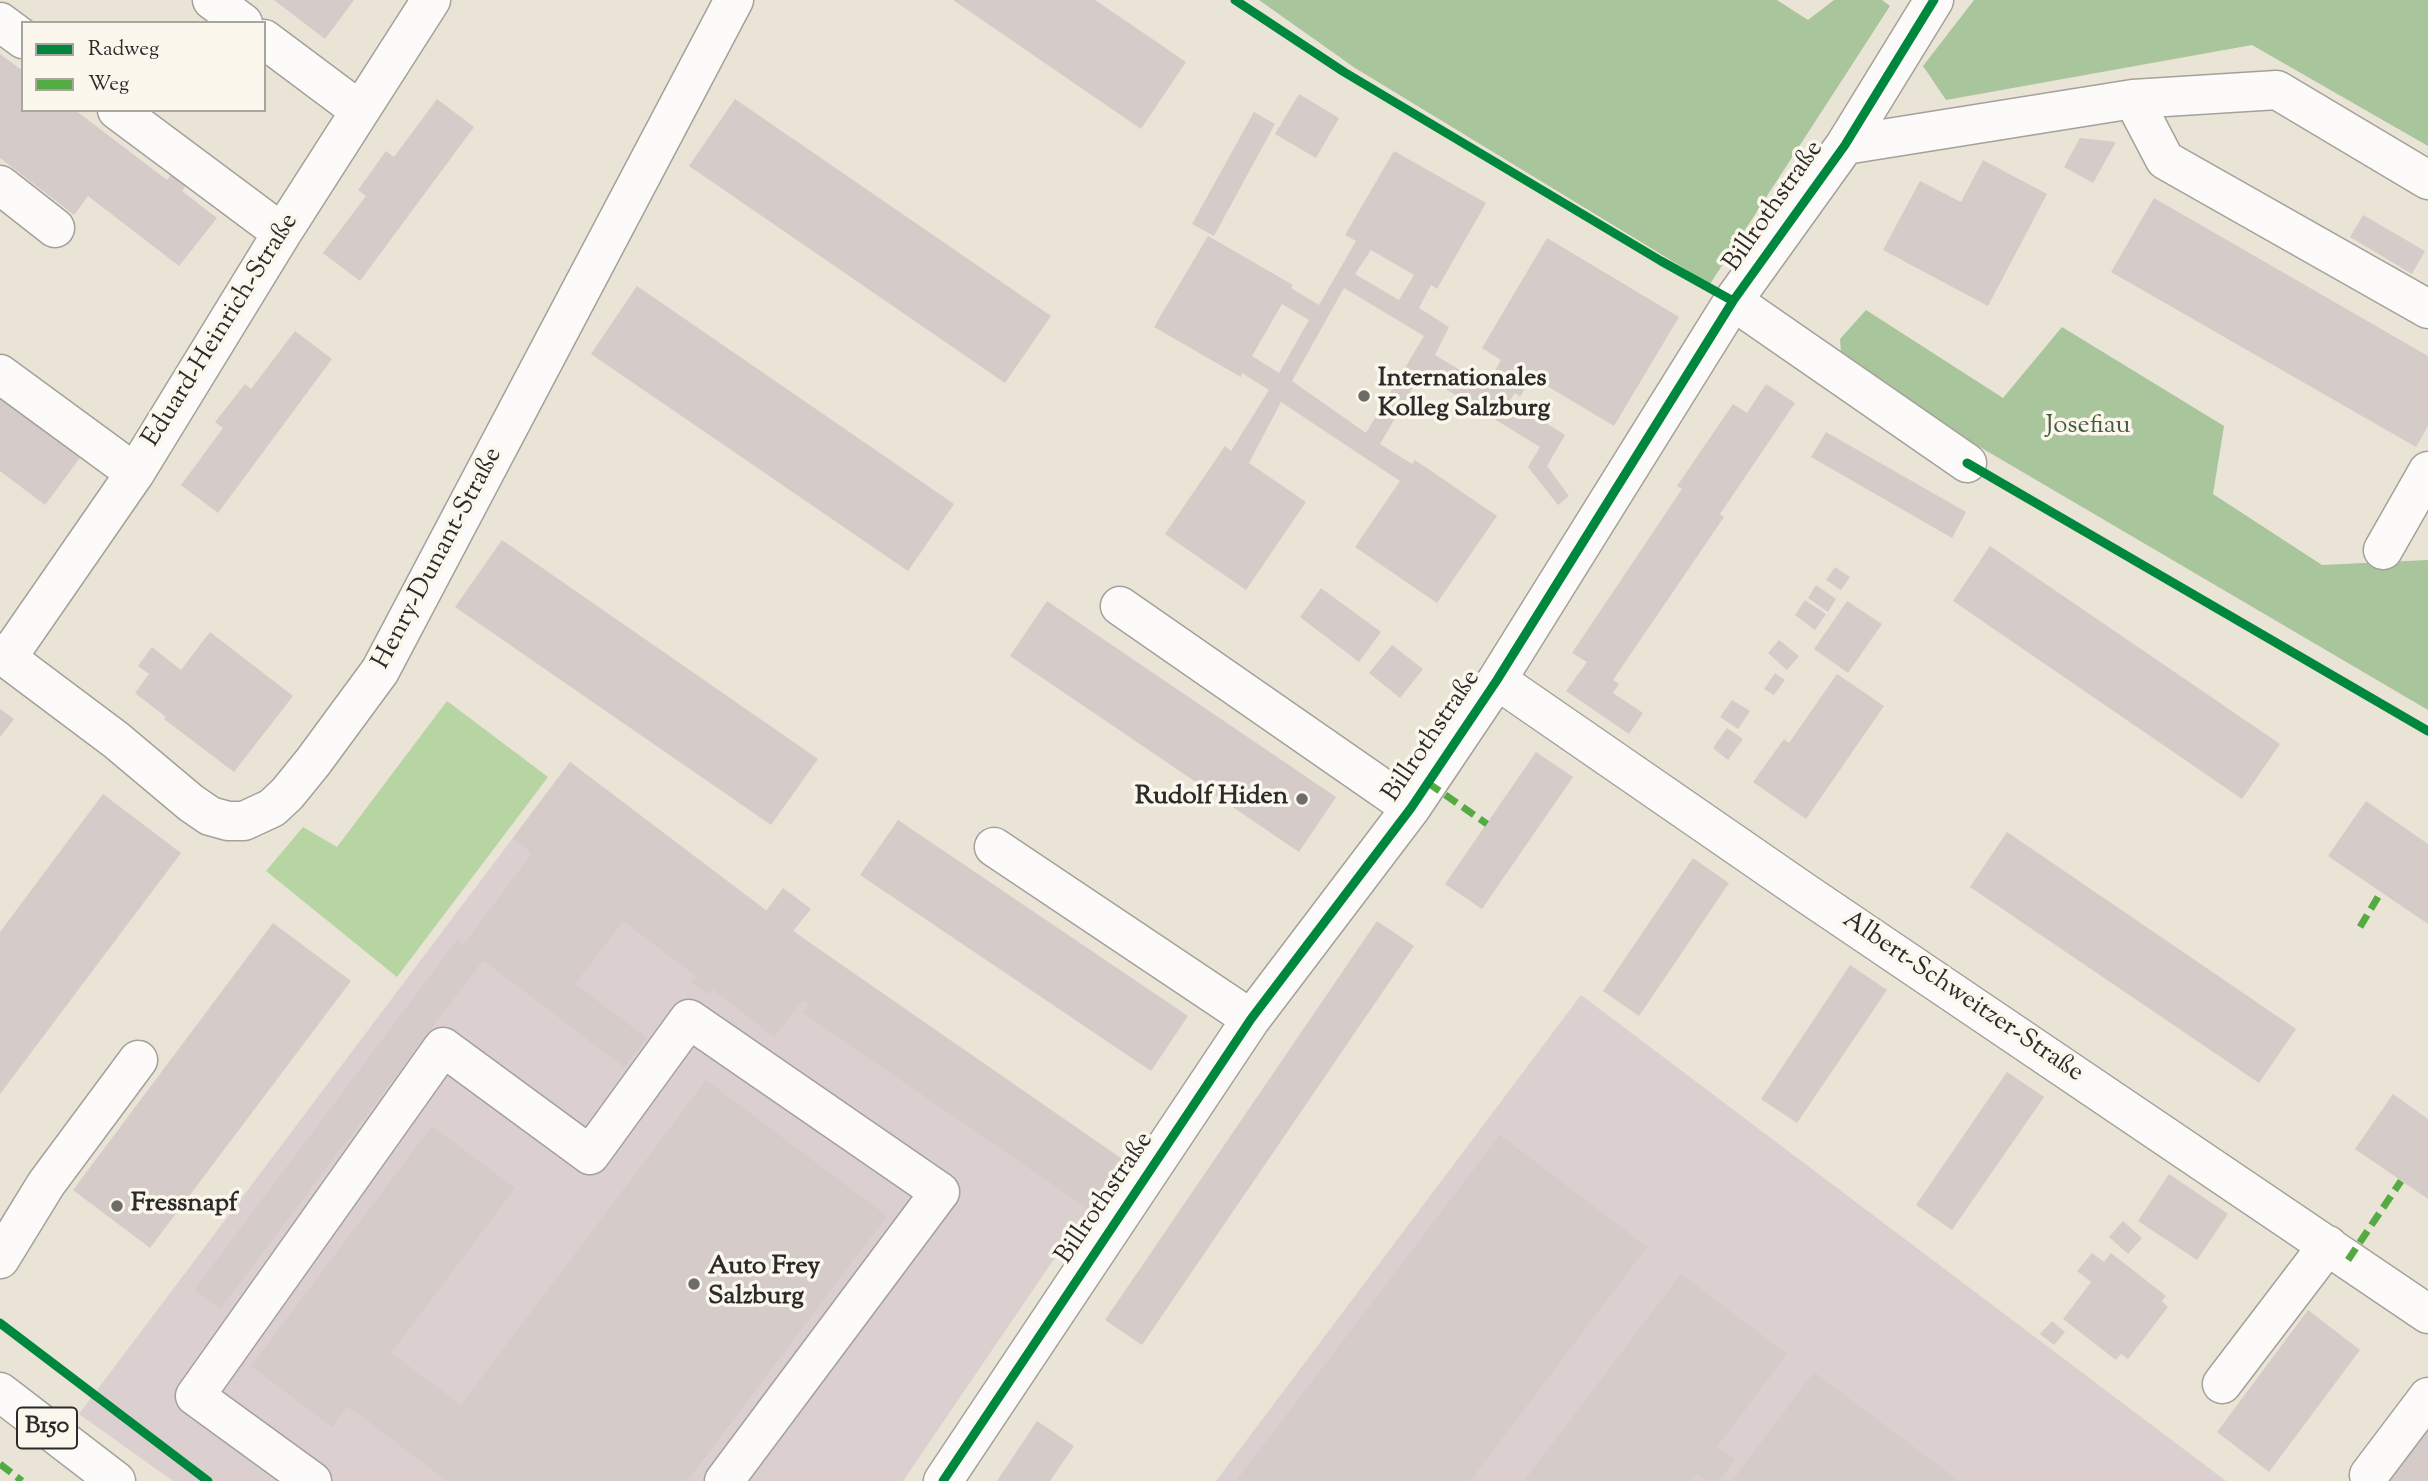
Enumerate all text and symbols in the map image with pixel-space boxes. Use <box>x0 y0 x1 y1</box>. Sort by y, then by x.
legend <box>21 21 266 112</box>
text: Radweg <box>88 35 159 65</box>
text: Weg <box>88 70 129 100</box>
street label: Billrothstraße <box>1718 136 1832 278</box>
street label: Eduard-Heinrich-Straße <box>137 209 307 453</box>
place label: Internationales Kolleg Salzburg <box>1378 365 1550 426</box>
marker: Internationales Kolleg Salzburg <box>1356 388 1372 404</box>
park label: Josefiau <box>2046 412 2130 444</box>
street label: Henry-Dunant-Straße <box>367 443 511 675</box>
street label: Billrothstraße <box>1377 665 1489 809</box>
place label: Rudolf Hiden <box>1135 783 1288 815</box>
marker: Rudolf Hiden <box>1294 791 1310 807</box>
street label: Albert-Schweitzer-Straße <box>1836 906 2088 1090</box>
street label: Billrothstraße <box>1050 1127 1162 1271</box>
place label: Fressnapf <box>131 1190 238 1222</box>
marker: Fressnapf <box>109 1198 125 1214</box>
place label: Auto Frey Salzburg <box>708 1253 820 1314</box>
marker: Auto Frey Salzburg <box>686 1276 702 1292</box>
road number: B150 <box>17 1408 77 1448</box>

